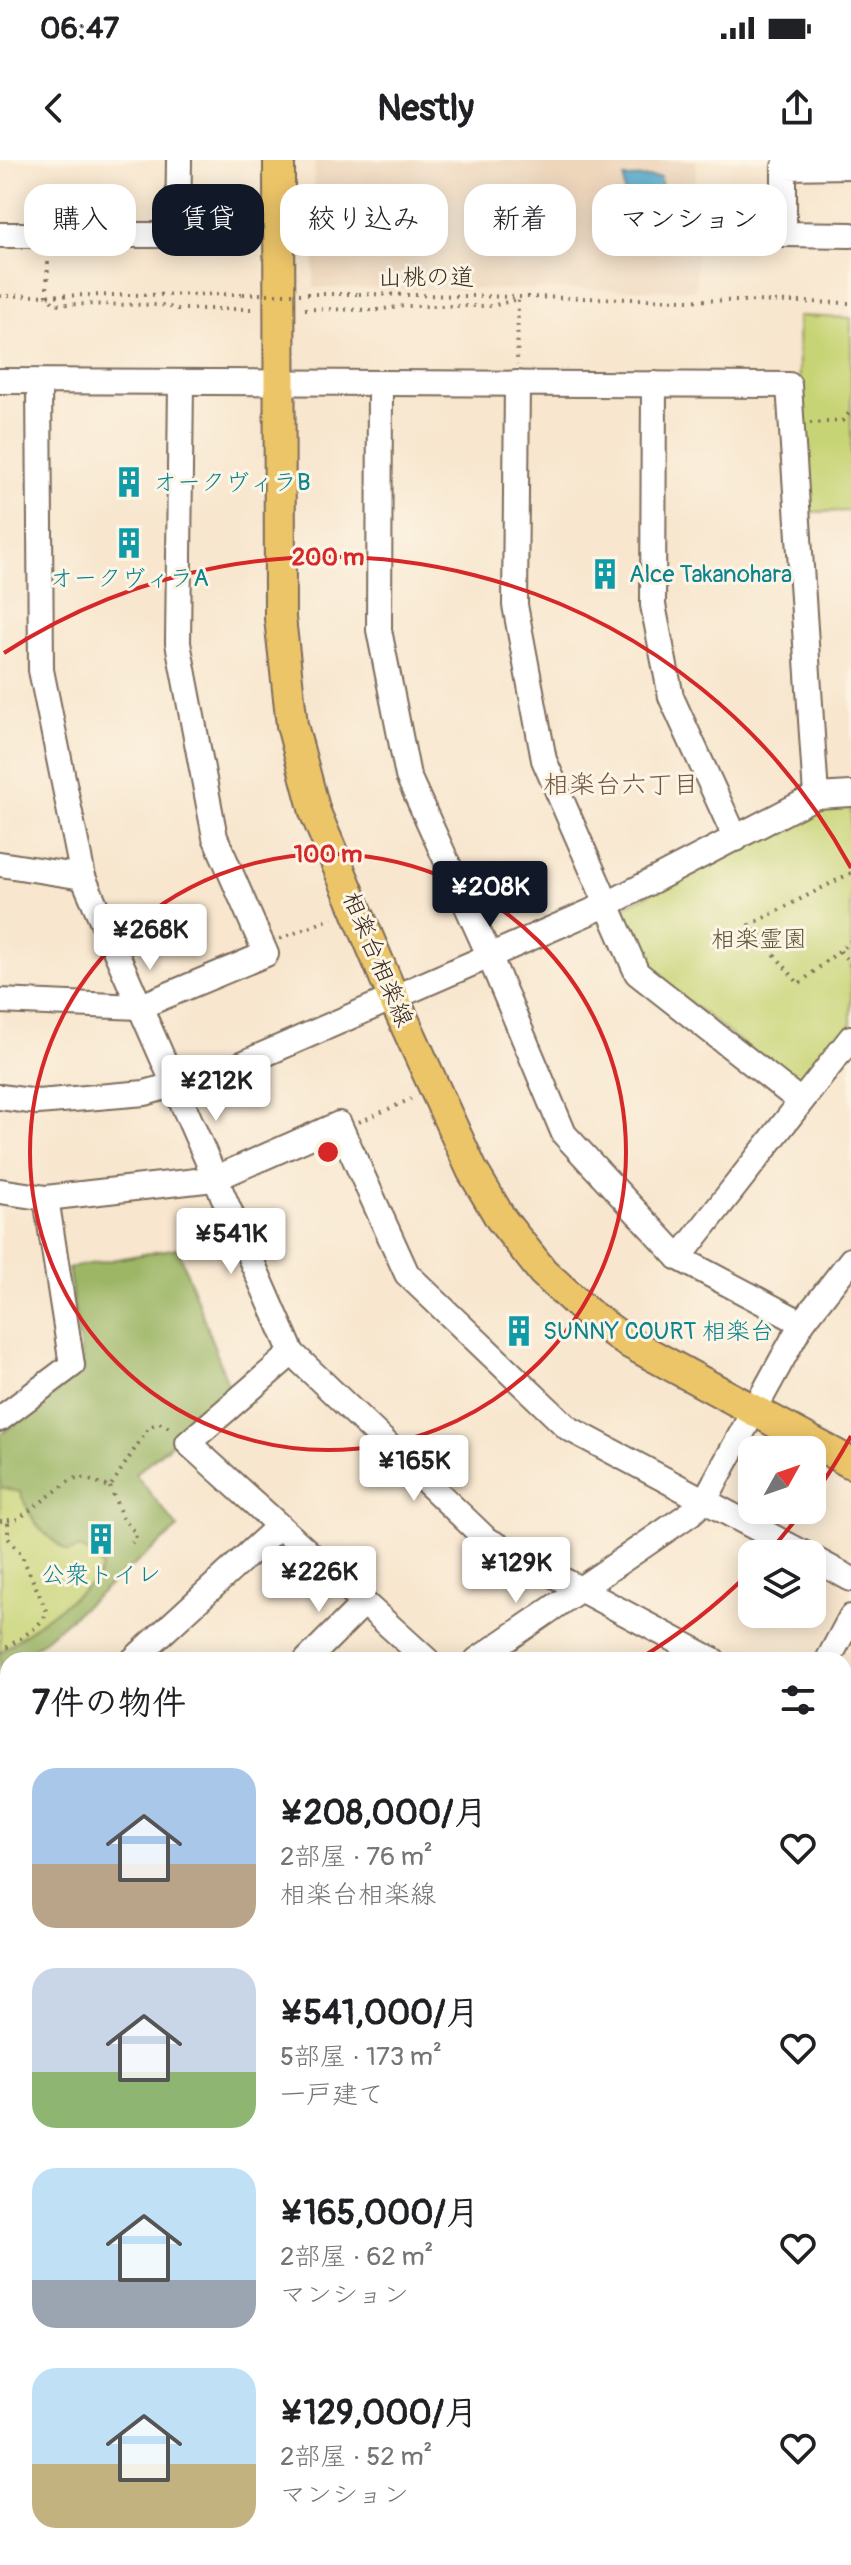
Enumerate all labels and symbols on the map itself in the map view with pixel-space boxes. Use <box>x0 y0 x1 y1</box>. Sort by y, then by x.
street label: 山桃の道 <box>378 263 474 292</box>
building icon: オークヴィラB <box>112 465 146 499</box>
place label: オークヴィラB <box>153 468 311 497</box>
building icon: オークヴィラA <box>112 526 146 560</box>
text: 200 m <box>292 543 364 572</box>
building icon: Alce Takanohara <box>588 557 622 591</box>
place label: Alce Takanohara <box>629 560 792 589</box>
place label: オークヴィラA <box>49 564 209 593</box>
district label: 相楽台六丁目 <box>543 769 699 801</box>
text: 100 m <box>294 840 362 869</box>
pin: ¥208K <box>434 861 546 929</box>
street label: 相楽台相楽線 <box>336 887 419 1031</box>
pin: ¥268K <box>94 904 206 972</box>
park label: 相楽霊園 <box>711 925 807 954</box>
pin: ¥212K <box>160 1055 272 1123</box>
centre of rings <box>314 1138 342 1166</box>
pin: ¥541K <box>175 1208 287 1276</box>
building icon: SUNNY COURT 相楽台 <box>502 1314 536 1348</box>
place label: SUNNY COURT 相楽台 <box>543 1317 774 1346</box>
pin: ¥165K <box>358 1435 470 1503</box>
north arrow <box>738 1436 826 1524</box>
building icon: 公衆トイレ <box>84 1522 118 1556</box>
pin: ¥129K <box>460 1537 572 1605</box>
pin: ¥226K <box>263 1546 375 1614</box>
place label: 公衆トイレ <box>41 1560 161 1589</box>

